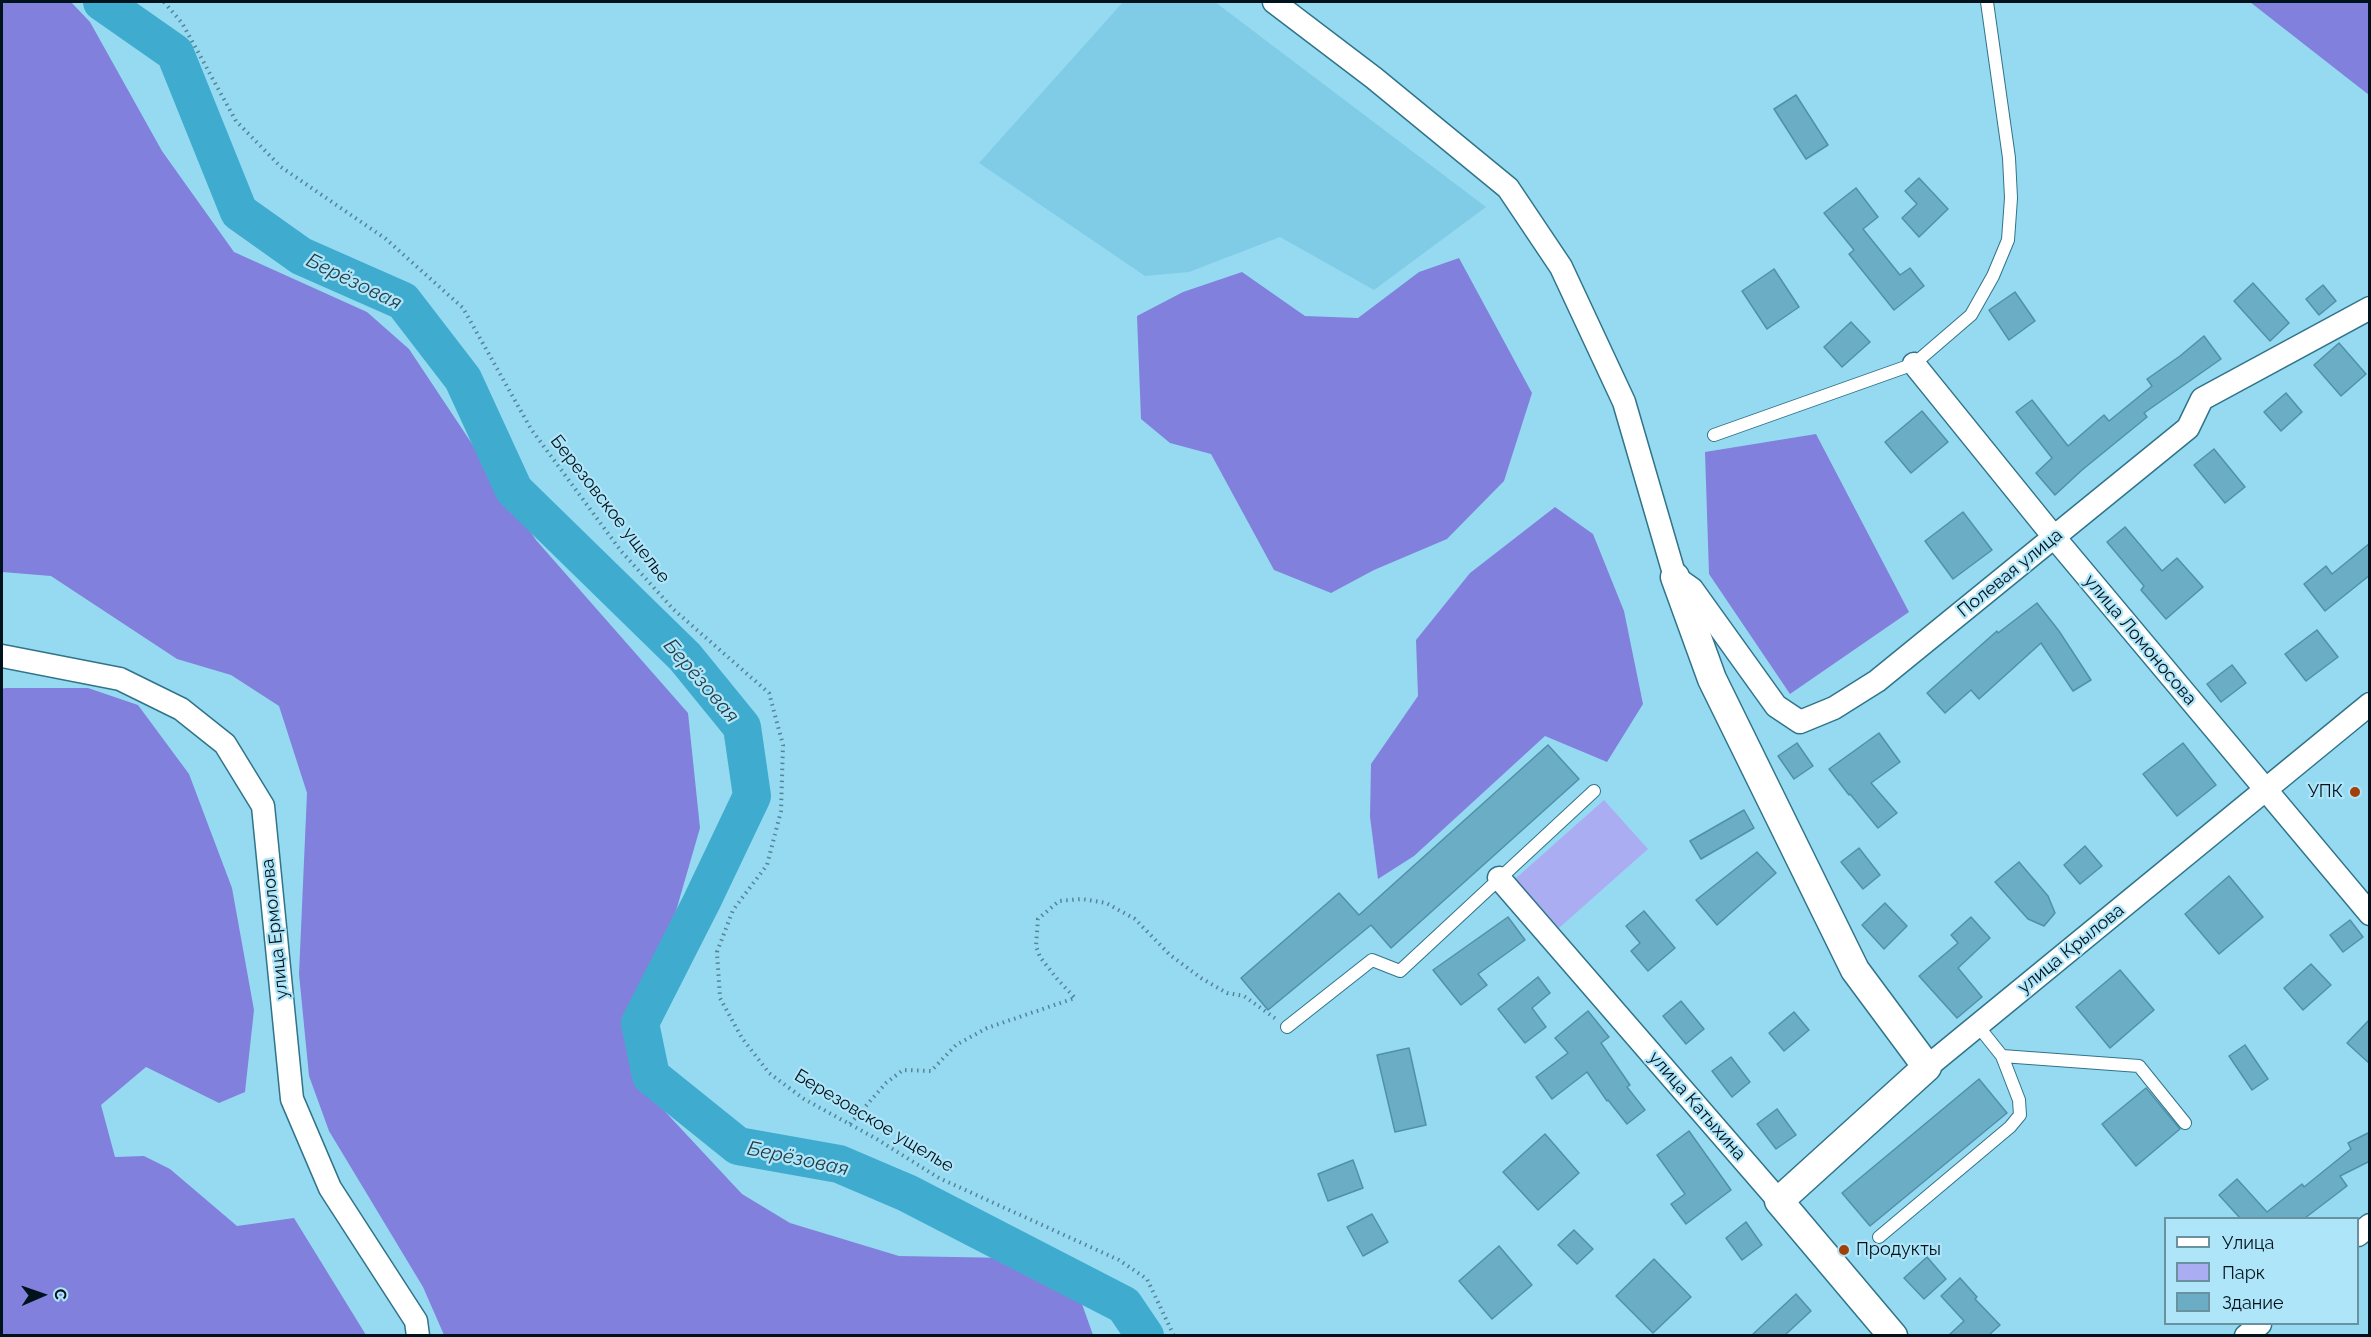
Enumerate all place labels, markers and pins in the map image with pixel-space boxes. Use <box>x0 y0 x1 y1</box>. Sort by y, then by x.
place label: УПК <box>2308 781 2343 803</box>
marker: УПК <box>2348 785 2362 799</box>
place label: Продукты <box>1856 1239 1941 1261</box>
marker: Продукты <box>1837 1243 1851 1257</box>

